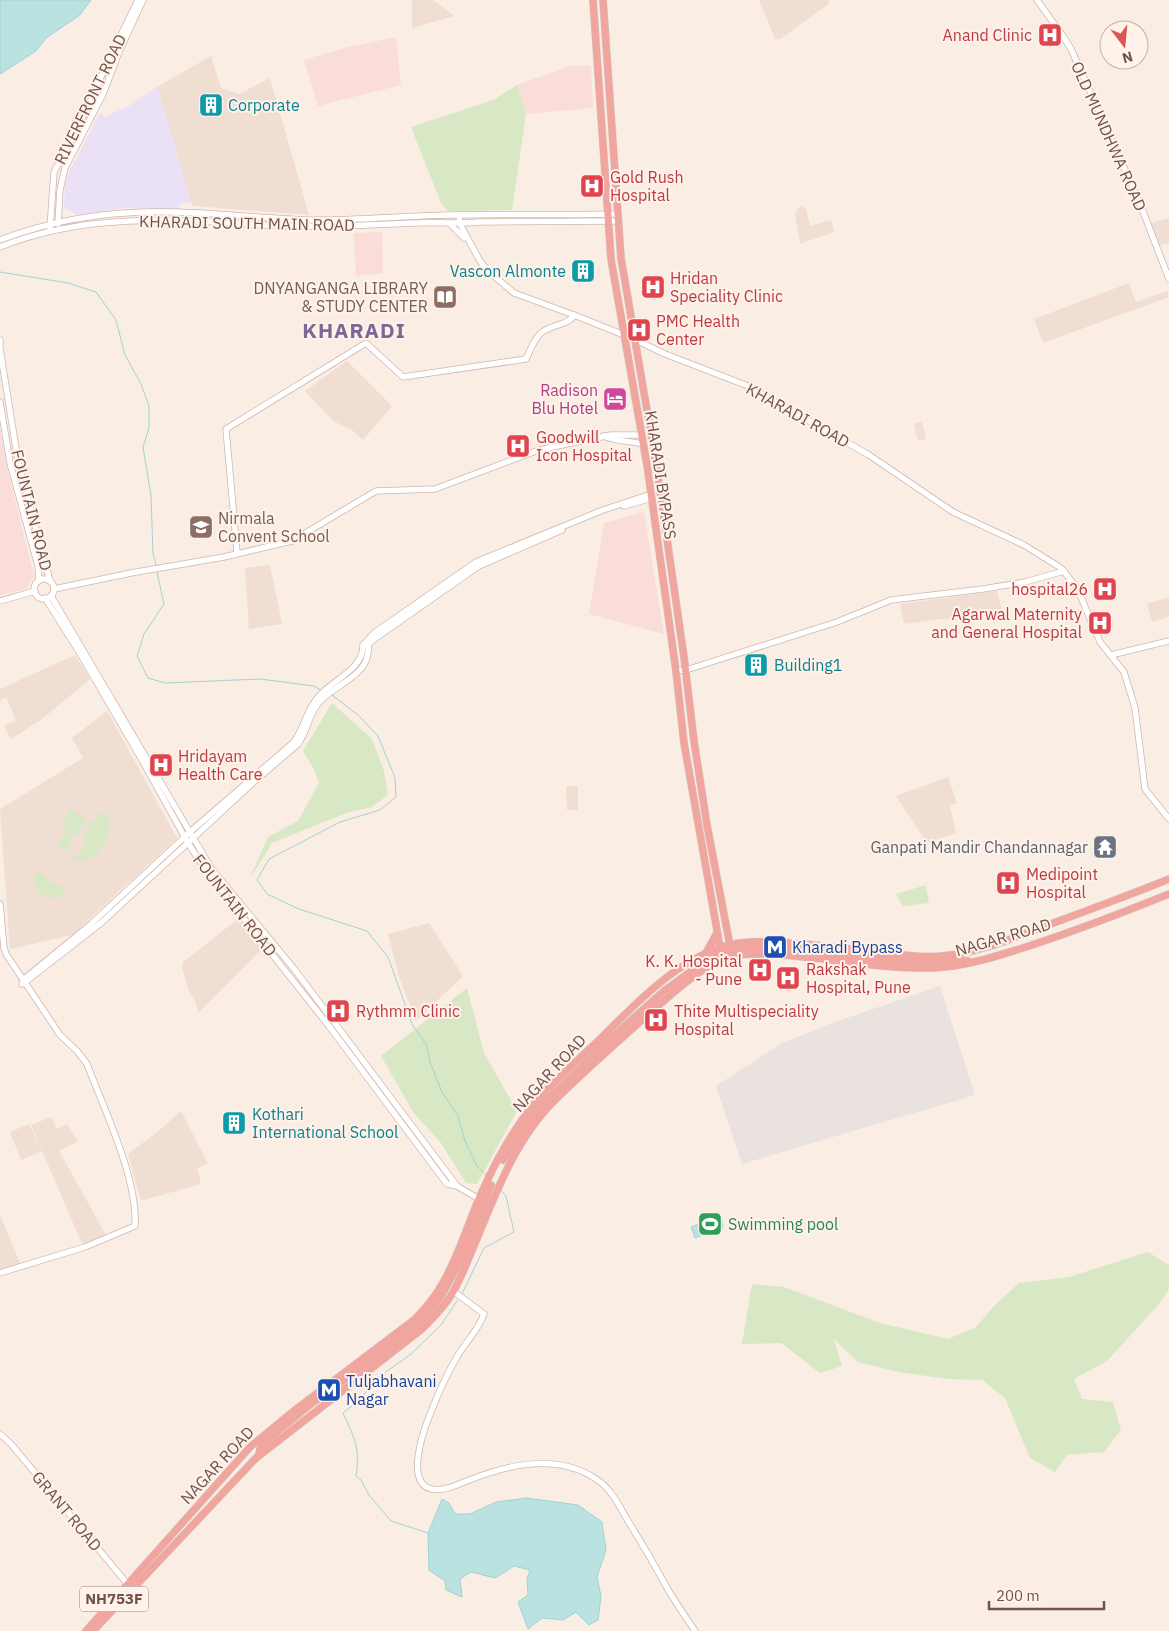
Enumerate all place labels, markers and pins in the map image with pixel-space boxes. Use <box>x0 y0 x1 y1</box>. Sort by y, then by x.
hospital icon: Anand Clinic <box>1037 22 1063 48</box>
place label: Anand Clinic <box>943 25 1032 45</box>
building icon: Corporate <box>198 92 224 118</box>
place label: Corporate <box>228 95 300 115</box>
place label: Gold Rush Hospital <box>610 167 684 205</box>
hospital icon: Gold Rush Hospital <box>579 173 605 199</box>
building icon: Vascon Almonte <box>570 258 596 284</box>
place label: Vascon Almonte <box>450 261 566 281</box>
place label: Hridan Speciality Clinic <box>670 268 783 306</box>
hospital icon: Hridan Speciality Clinic <box>640 274 666 300</box>
place label: DNYANGANGA LIBRARY & STUDY CENTER <box>253 278 429 316</box>
library icon: DNYANGANGA LIBRARY & STUDY CENTER <box>432 284 458 310</box>
place label: PMC Health Center <box>656 311 740 349</box>
hospital icon: PMC Health Center <box>626 317 652 343</box>
place label: Radison Blu Hotel <box>531 380 598 418</box>
hotel icon: Radison Blu Hotel <box>602 386 628 412</box>
place label: Goodwill Icon Hospital <box>536 427 632 465</box>
hospital icon: Goodwill Icon Hospital <box>505 433 531 459</box>
place label: Nirmala Convent School <box>218 508 330 546</box>
school or university icon: Nirmala Convent School <box>188 514 214 540</box>
hospital icon: hospital26 <box>1092 576 1118 602</box>
place label: hospital26 <box>1011 579 1088 599</box>
place label: Agarwal Maternity and General Hospital <box>931 604 1082 642</box>
hospital icon: Agarwal Maternity and General Hospital <box>1087 610 1113 636</box>
building icon: Building1 <box>743 652 769 678</box>
place label: Building1 <box>774 655 842 675</box>
place label: Hridayam Health Care <box>178 746 263 784</box>
hospital icon: Hridayam Health Care <box>148 752 174 778</box>
temple icon: Ganpati Mandir Chandannagar <box>1092 834 1118 860</box>
place label: Ganpati Mandir Chandannagar <box>870 837 1088 857</box>
place label: Medipoint Hospital <box>1026 864 1098 902</box>
hospital icon: Medipoint Hospital <box>995 870 1021 896</box>
metro station icon: Kharadi Bypass <box>762 934 788 960</box>
place label: Kharadi Bypass <box>792 937 903 957</box>
place label: K. K. Hospital - Pune <box>645 951 742 989</box>
hospital icon: K. K. Hospital - Pune <box>747 957 773 983</box>
place label: Rakshak Hospital, Pune <box>806 959 911 997</box>
hospital icon: Rakshak Hospital, Pune <box>775 965 801 991</box>
hospital icon: Rythmm Clinic <box>325 998 351 1024</box>
place label: Rythmm Clinic <box>356 1001 460 1021</box>
place label: Thite Multispeciality Hospital <box>674 1001 819 1039</box>
hospital icon: Thite Multispeciality Hospital <box>643 1007 669 1033</box>
place label: Kothari International School <box>252 1104 398 1142</box>
building icon: Kothari International School <box>221 1110 247 1136</box>
sports icon: Swimming pool <box>697 1211 723 1237</box>
place label: Swimming pool <box>728 1214 838 1234</box>
place label: Tuljabhavani Nagar <box>346 1371 436 1409</box>
metro station icon: Tuljabhavani Nagar <box>316 1377 342 1403</box>

